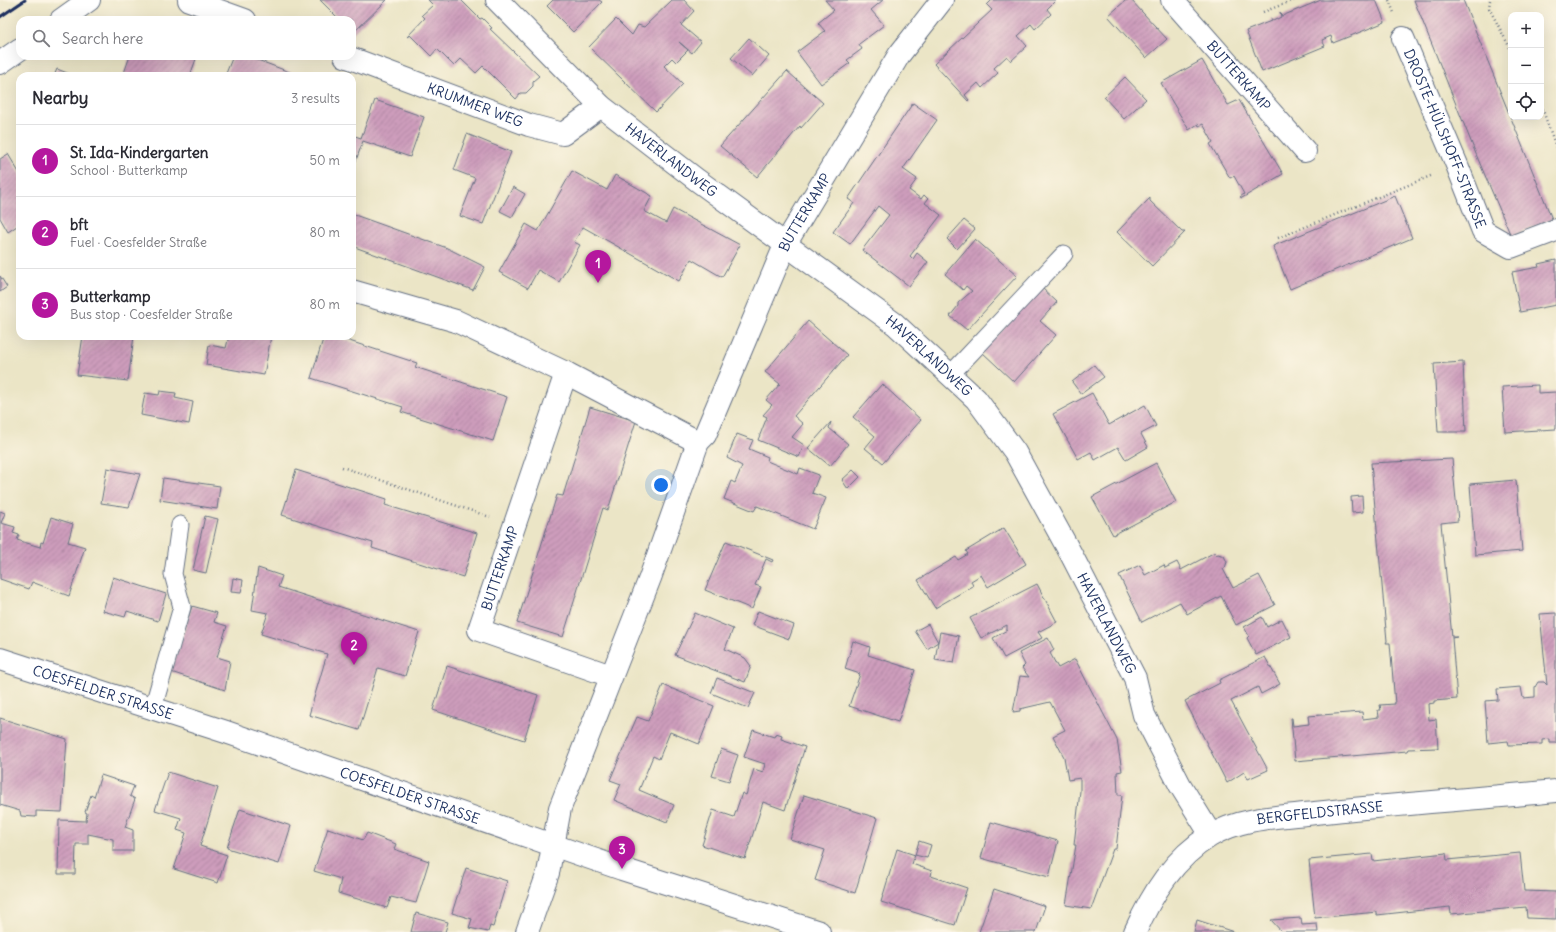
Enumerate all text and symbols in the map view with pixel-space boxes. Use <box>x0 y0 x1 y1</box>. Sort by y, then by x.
map controls <box>1508 12 1544 120</box>
button: + <box>1508 12 1544 48</box>
search box <box>16 16 356 60</box>
icon: search <box>30 27 52 49</box>
text: Search here <box>62 29 143 48</box>
street label: BUTTERKAMP <box>1203 37 1275 115</box>
street label: DROSTE-HÜLSHOFF-STRASSE <box>1400 46 1490 231</box>
button: − <box>1508 48 1544 84</box>
street label: KRUMMER WEG <box>425 79 526 131</box>
button: locate <box>1508 84 1544 120</box>
text: Nearby <box>32 87 88 109</box>
text: 3 results <box>291 90 340 107</box>
street label: HAVERLANDWEG <box>621 119 721 201</box>
text: St. Ida-Kindergarten <box>70 143 208 162</box>
text: 1 <box>42 152 48 169</box>
text: 50 m <box>309 152 340 169</box>
text: School · Butterkamp <box>70 162 188 179</box>
street label: BUTTERKAMP <box>775 170 835 254</box>
text: bft <box>70 215 88 234</box>
text: 2 <box>41 224 49 241</box>
text: 80 m <box>309 224 340 241</box>
text: Fuel · Coesfelder Straße <box>70 234 207 251</box>
pin: 1 <box>585 250 611 283</box>
text: Butterkamp <box>70 287 151 306</box>
text: 3 <box>41 296 49 313</box>
text: 80 m <box>309 296 340 313</box>
text: Bus stop · Coesfelder Straße <box>70 306 233 323</box>
street label: HAVERLANDWEG <box>882 311 976 400</box>
your location <box>651 475 671 495</box>
street label: BUTTERKAMP <box>477 524 523 613</box>
street label: HAVERLANDWEG <box>1073 570 1140 677</box>
pin: 2 <box>341 632 367 665</box>
street label: COESFELDER STRASSE <box>30 661 175 723</box>
street label: COESFELDER STRASSE <box>337 763 482 828</box>
street label: BERGFELDSTRASSE <box>1255 797 1384 828</box>
pin: 3 <box>609 836 635 869</box>

